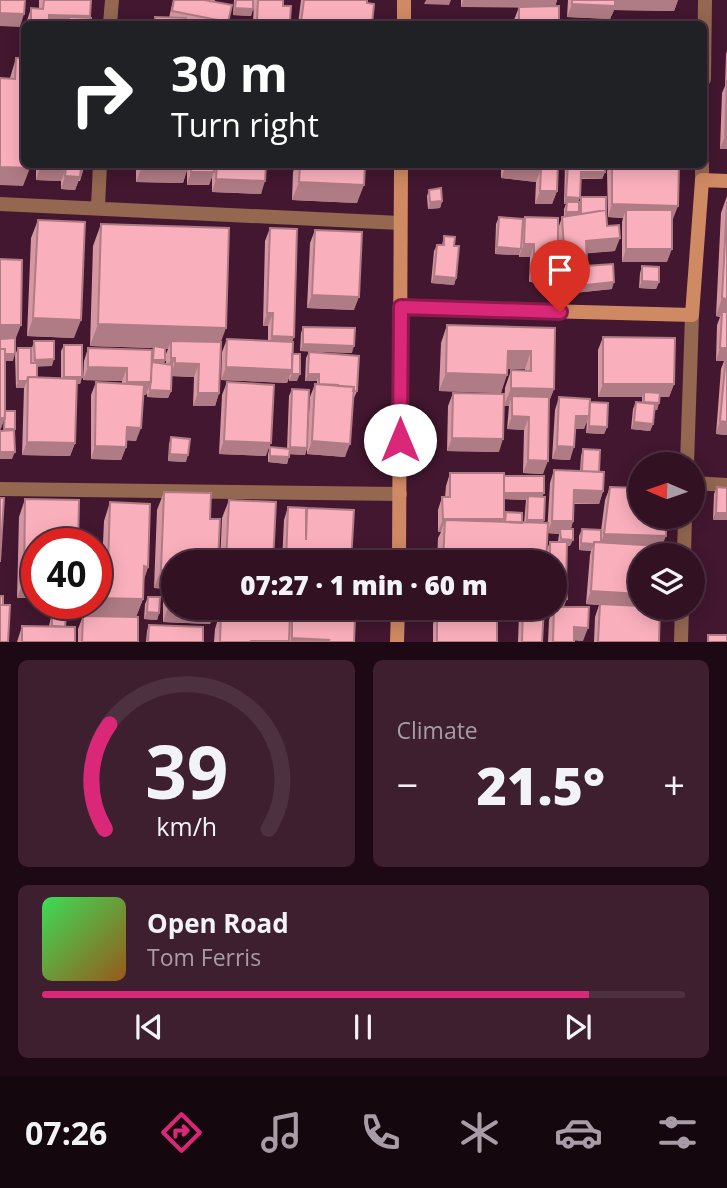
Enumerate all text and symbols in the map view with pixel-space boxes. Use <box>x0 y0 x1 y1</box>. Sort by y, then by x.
text: 30 m <box>171 40 288 106</box>
icon: right <box>56 49 147 140</box>
text: Turn right <box>171 103 319 146</box>
pin <box>530 240 590 312</box>
icon: arrive <box>541 251 579 289</box>
position arrow <box>363 403 437 477</box>
north arrow <box>628 452 705 528</box>
map controls <box>628 452 705 620</box>
speed limit sign: 40 <box>21 528 112 619</box>
button: layers <box>628 543 705 620</box>
text: 07:27 · 1 min · 60 m <box>240 567 488 603</box>
text: Climate <box>397 714 478 746</box>
text: 39 <box>145 722 228 821</box>
text: 21.5° <box>477 749 605 820</box>
text: − <box>397 758 418 810</box>
text: + <box>663 758 685 810</box>
text: km/h <box>156 809 217 843</box>
text: Open Road <box>147 905 289 941</box>
text: Tom Ferris <box>147 941 261 973</box>
icon: previous <box>130 1008 168 1046</box>
icon: pause <box>344 1008 382 1046</box>
icon: next <box>559 1008 597 1046</box>
icon: directions <box>157 1108 206 1157</box>
icon: music <box>257 1108 306 1157</box>
icon: phone <box>356 1108 405 1157</box>
icon: climate <box>455 1108 504 1157</box>
icon: car <box>554 1108 603 1157</box>
icon: filters <box>653 1108 702 1157</box>
text: 07:26 <box>25 1111 107 1154</box>

